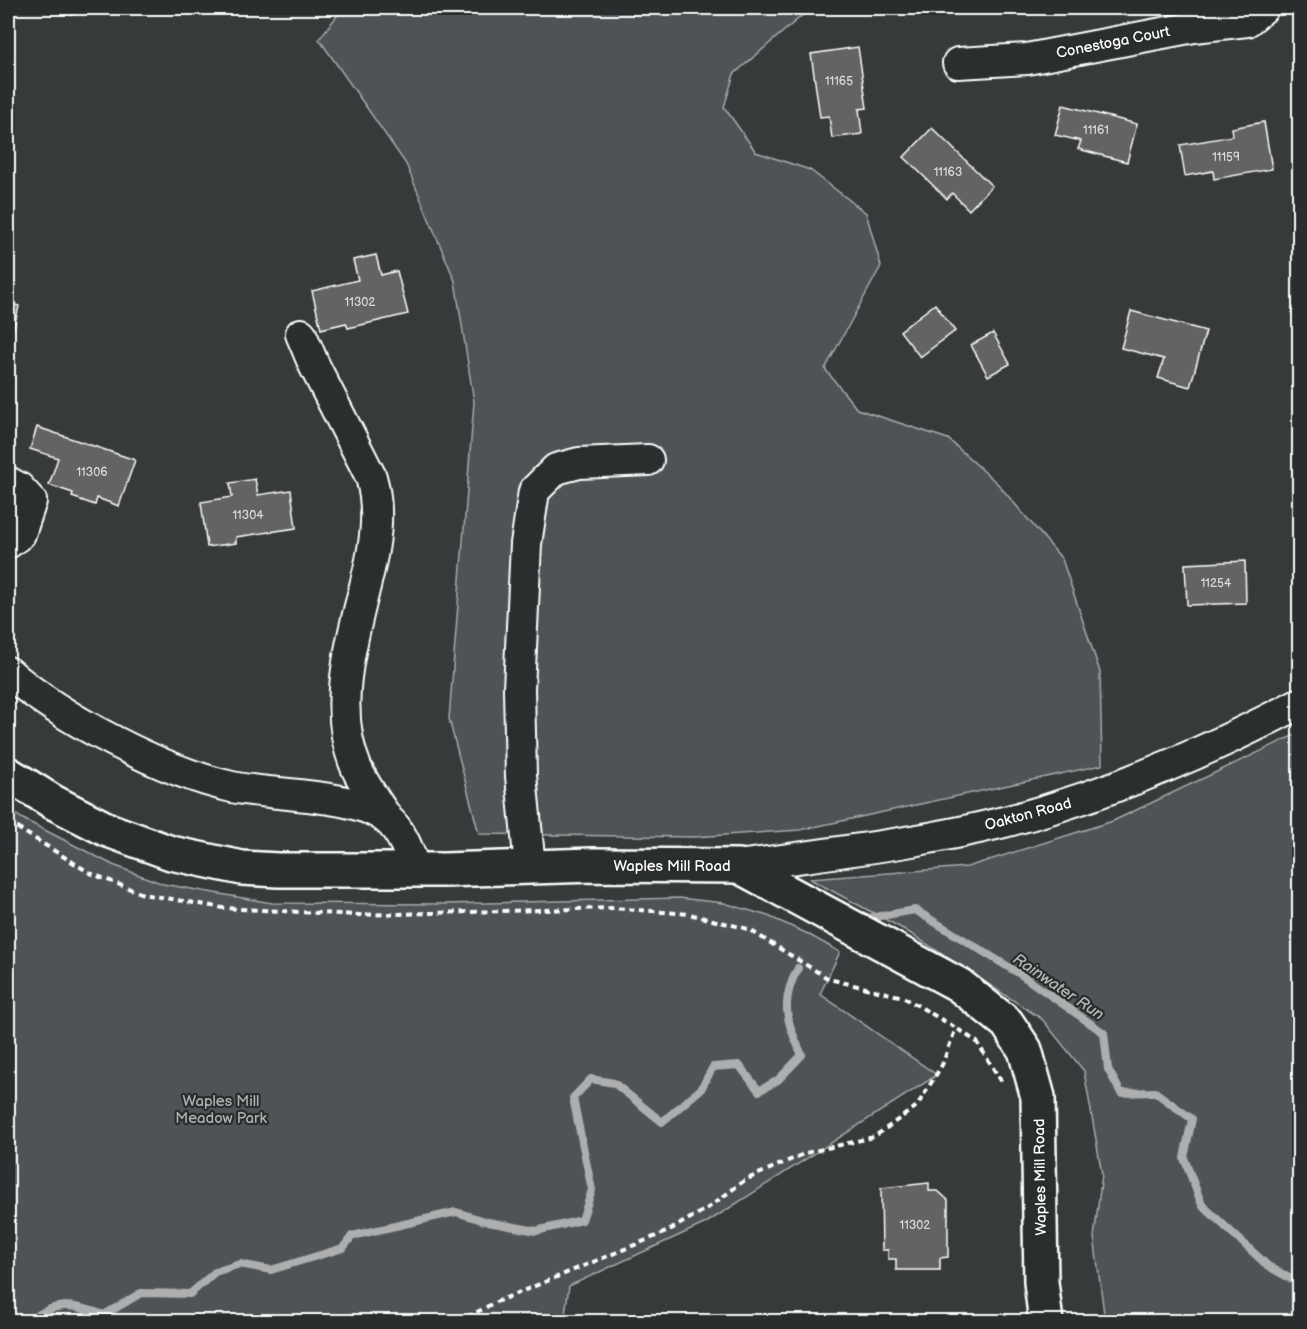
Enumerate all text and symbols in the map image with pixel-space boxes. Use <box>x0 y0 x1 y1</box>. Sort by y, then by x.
street label: Conestoga Court <box>1055 22 1172 63</box>
house number: 11165 <box>825 74 853 89</box>
house number: 11161 <box>1083 123 1109 138</box>
house number: 11159 <box>1212 150 1240 165</box>
house number: 11163 <box>934 165 962 180</box>
house number: 11302 <box>345 295 375 310</box>
house number: 11306 <box>76 465 108 480</box>
house number: 11304 <box>232 508 264 523</box>
house number: 11254 <box>1201 576 1232 591</box>
street label: Oakton Road <box>983 794 1074 835</box>
street label: Waples Mill Road <box>613 857 731 876</box>
water label: Rainwater Run <box>1009 950 1107 1025</box>
park label: Waples Mill Meadow Park <box>175 1092 267 1128</box>
street label: Waples Mill Road <box>1030 1118 1051 1236</box>
house number: 11302 <box>900 1218 930 1233</box>

